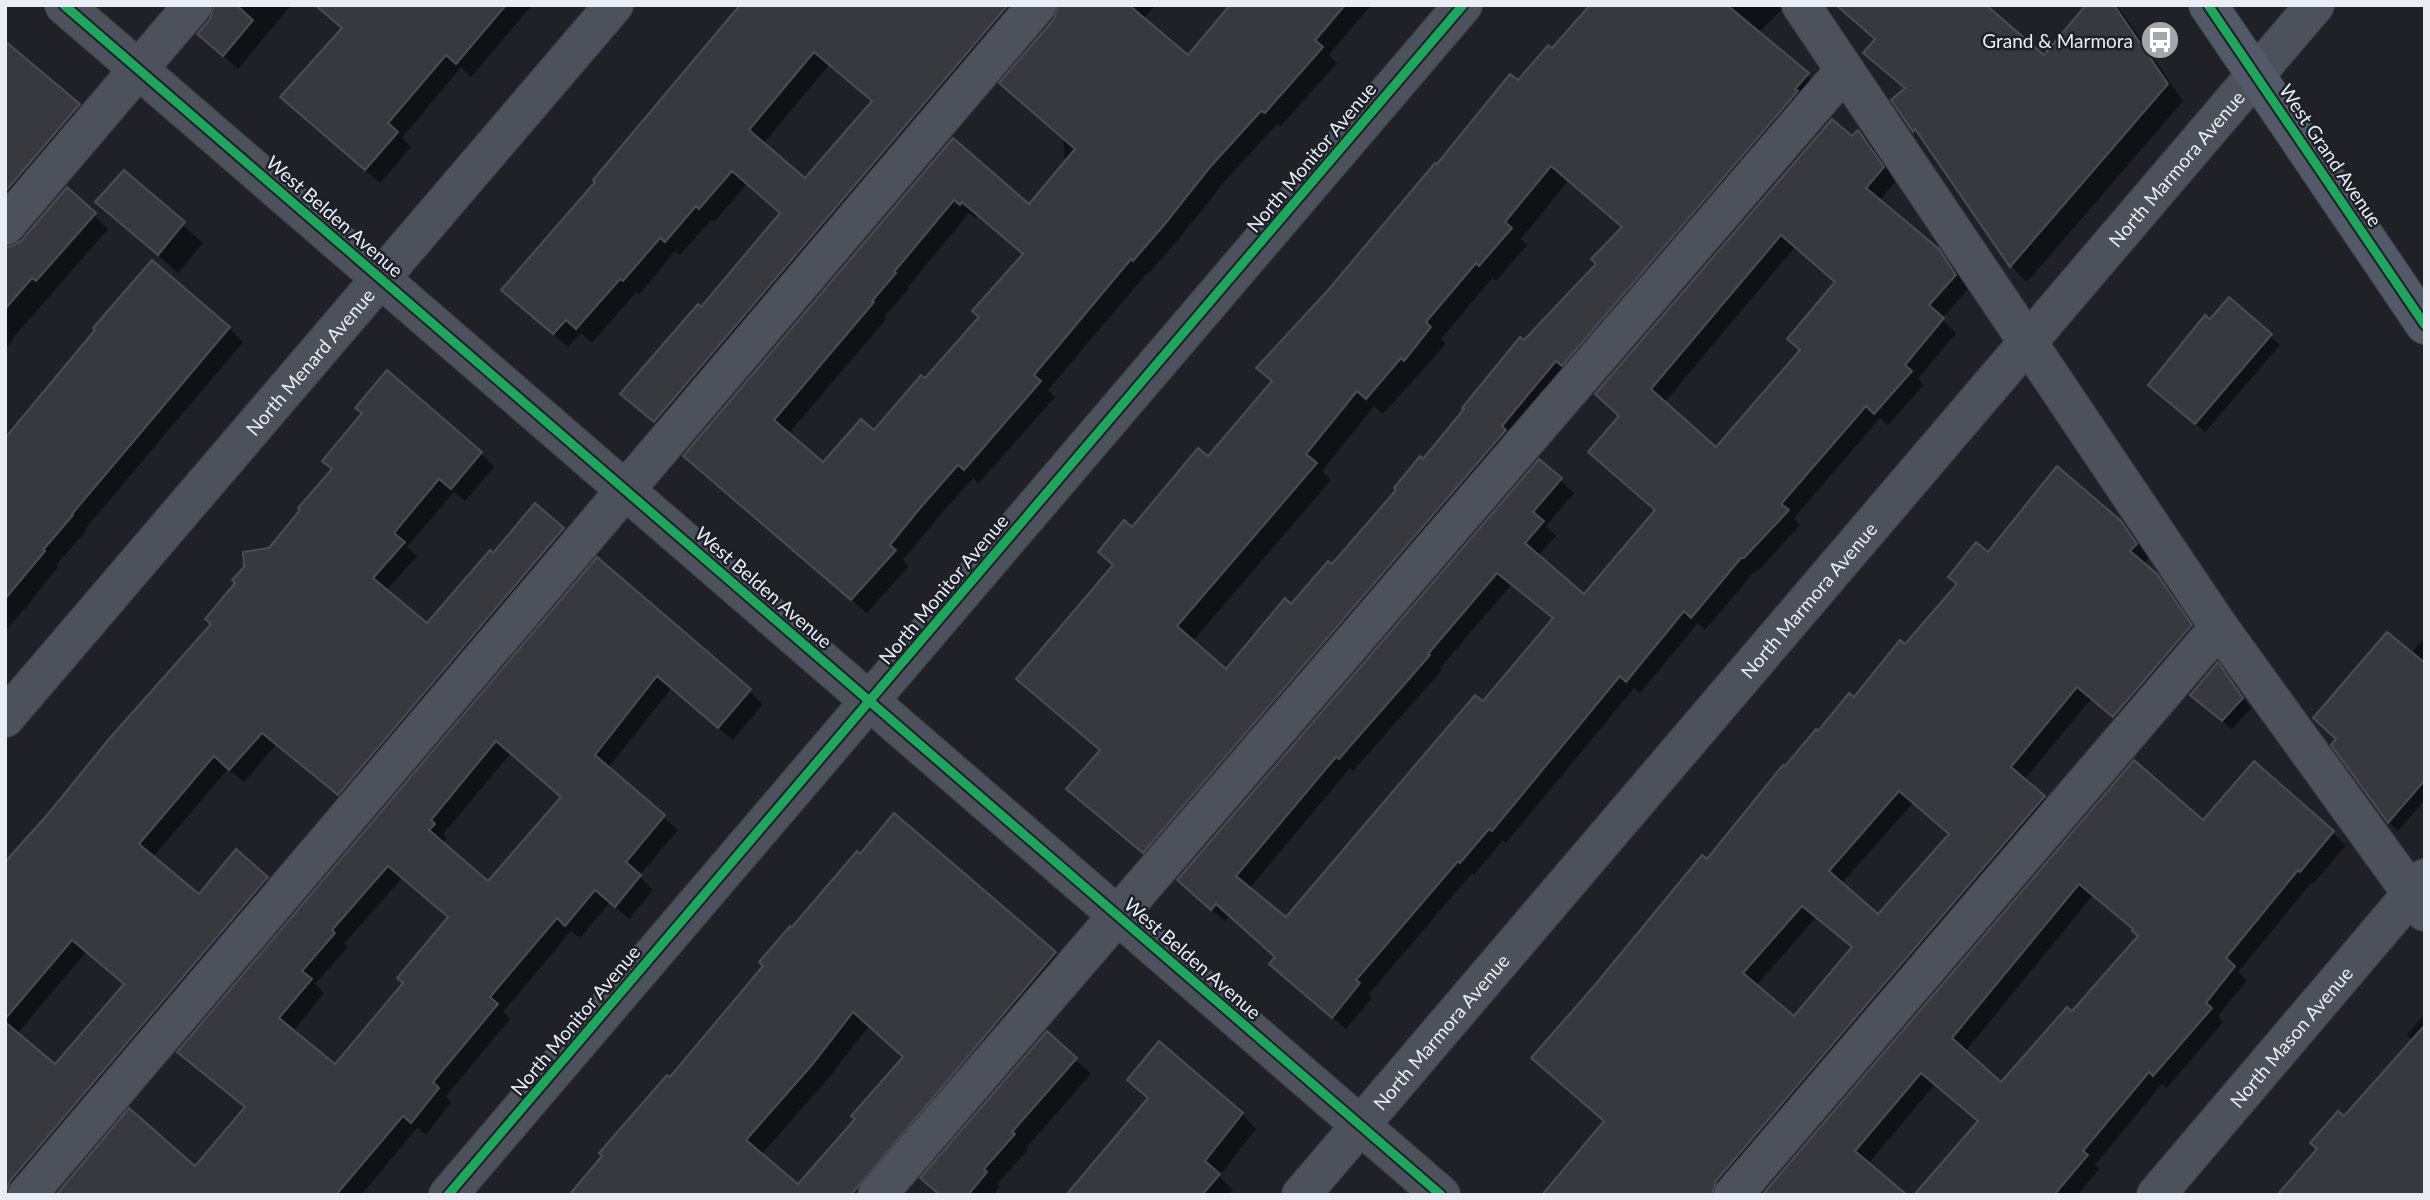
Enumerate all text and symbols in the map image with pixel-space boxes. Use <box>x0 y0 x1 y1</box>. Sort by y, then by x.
bus stop icon: Grand & Marmora <box>2139 19 2181 61</box>
place label: Grand & Marmora <box>1982 29 2133 52</box>
street label: North Monitor Avenue <box>1242 77 1380 237</box>
street label: West Grand Avenue <box>2275 79 2387 231</box>
street label: North Marmora Avenue <box>2103 85 2249 251</box>
street label: West Belden Avenue <box>262 150 408 282</box>
street label: North Menard Avenue <box>240 283 379 440</box>
street label: North Monitor Avenue <box>874 509 1012 669</box>
street label: North Marmora Avenue <box>1735 517 1881 683</box>
street label: West Belden Avenue <box>691 521 837 653</box>
street label: West Belden Avenue <box>1120 892 1266 1024</box>
street label: North Monitor Avenue <box>506 940 644 1100</box>
street label: North Marmora Avenue <box>1368 949 1513 1114</box>
street label: North Mason Avenue <box>2224 961 2357 1112</box>

